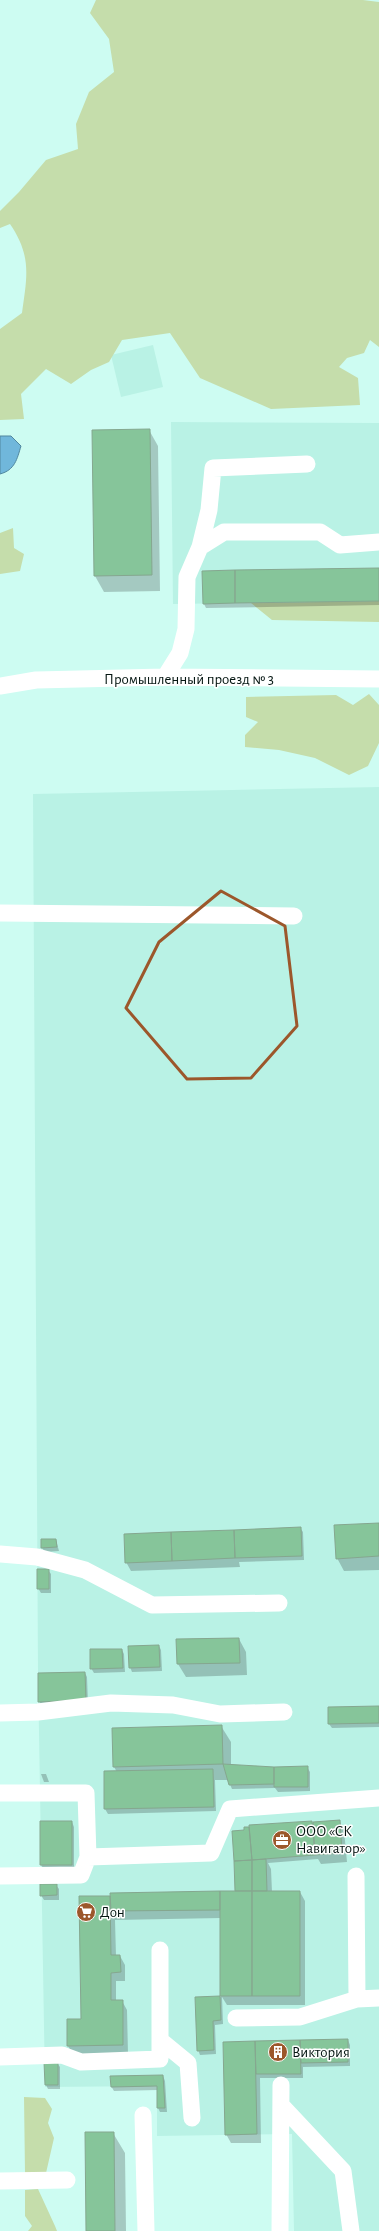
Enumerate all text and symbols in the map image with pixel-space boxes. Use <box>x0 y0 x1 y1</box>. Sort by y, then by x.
street label: Промышленный проезд № 3 <box>104 672 274 687</box>
place label: ООО «СК Навигатор» <box>296 1824 366 1856</box>
office icon: ООО «СК Навигатор» <box>271 1829 293 1851</box>
supermarket icon: Дон <box>75 1901 97 1923</box>
place label: Дон <box>100 1905 125 1920</box>
building icon: Виктория <box>267 2041 289 2063</box>
place label: Виктория <box>292 2045 350 2060</box>

